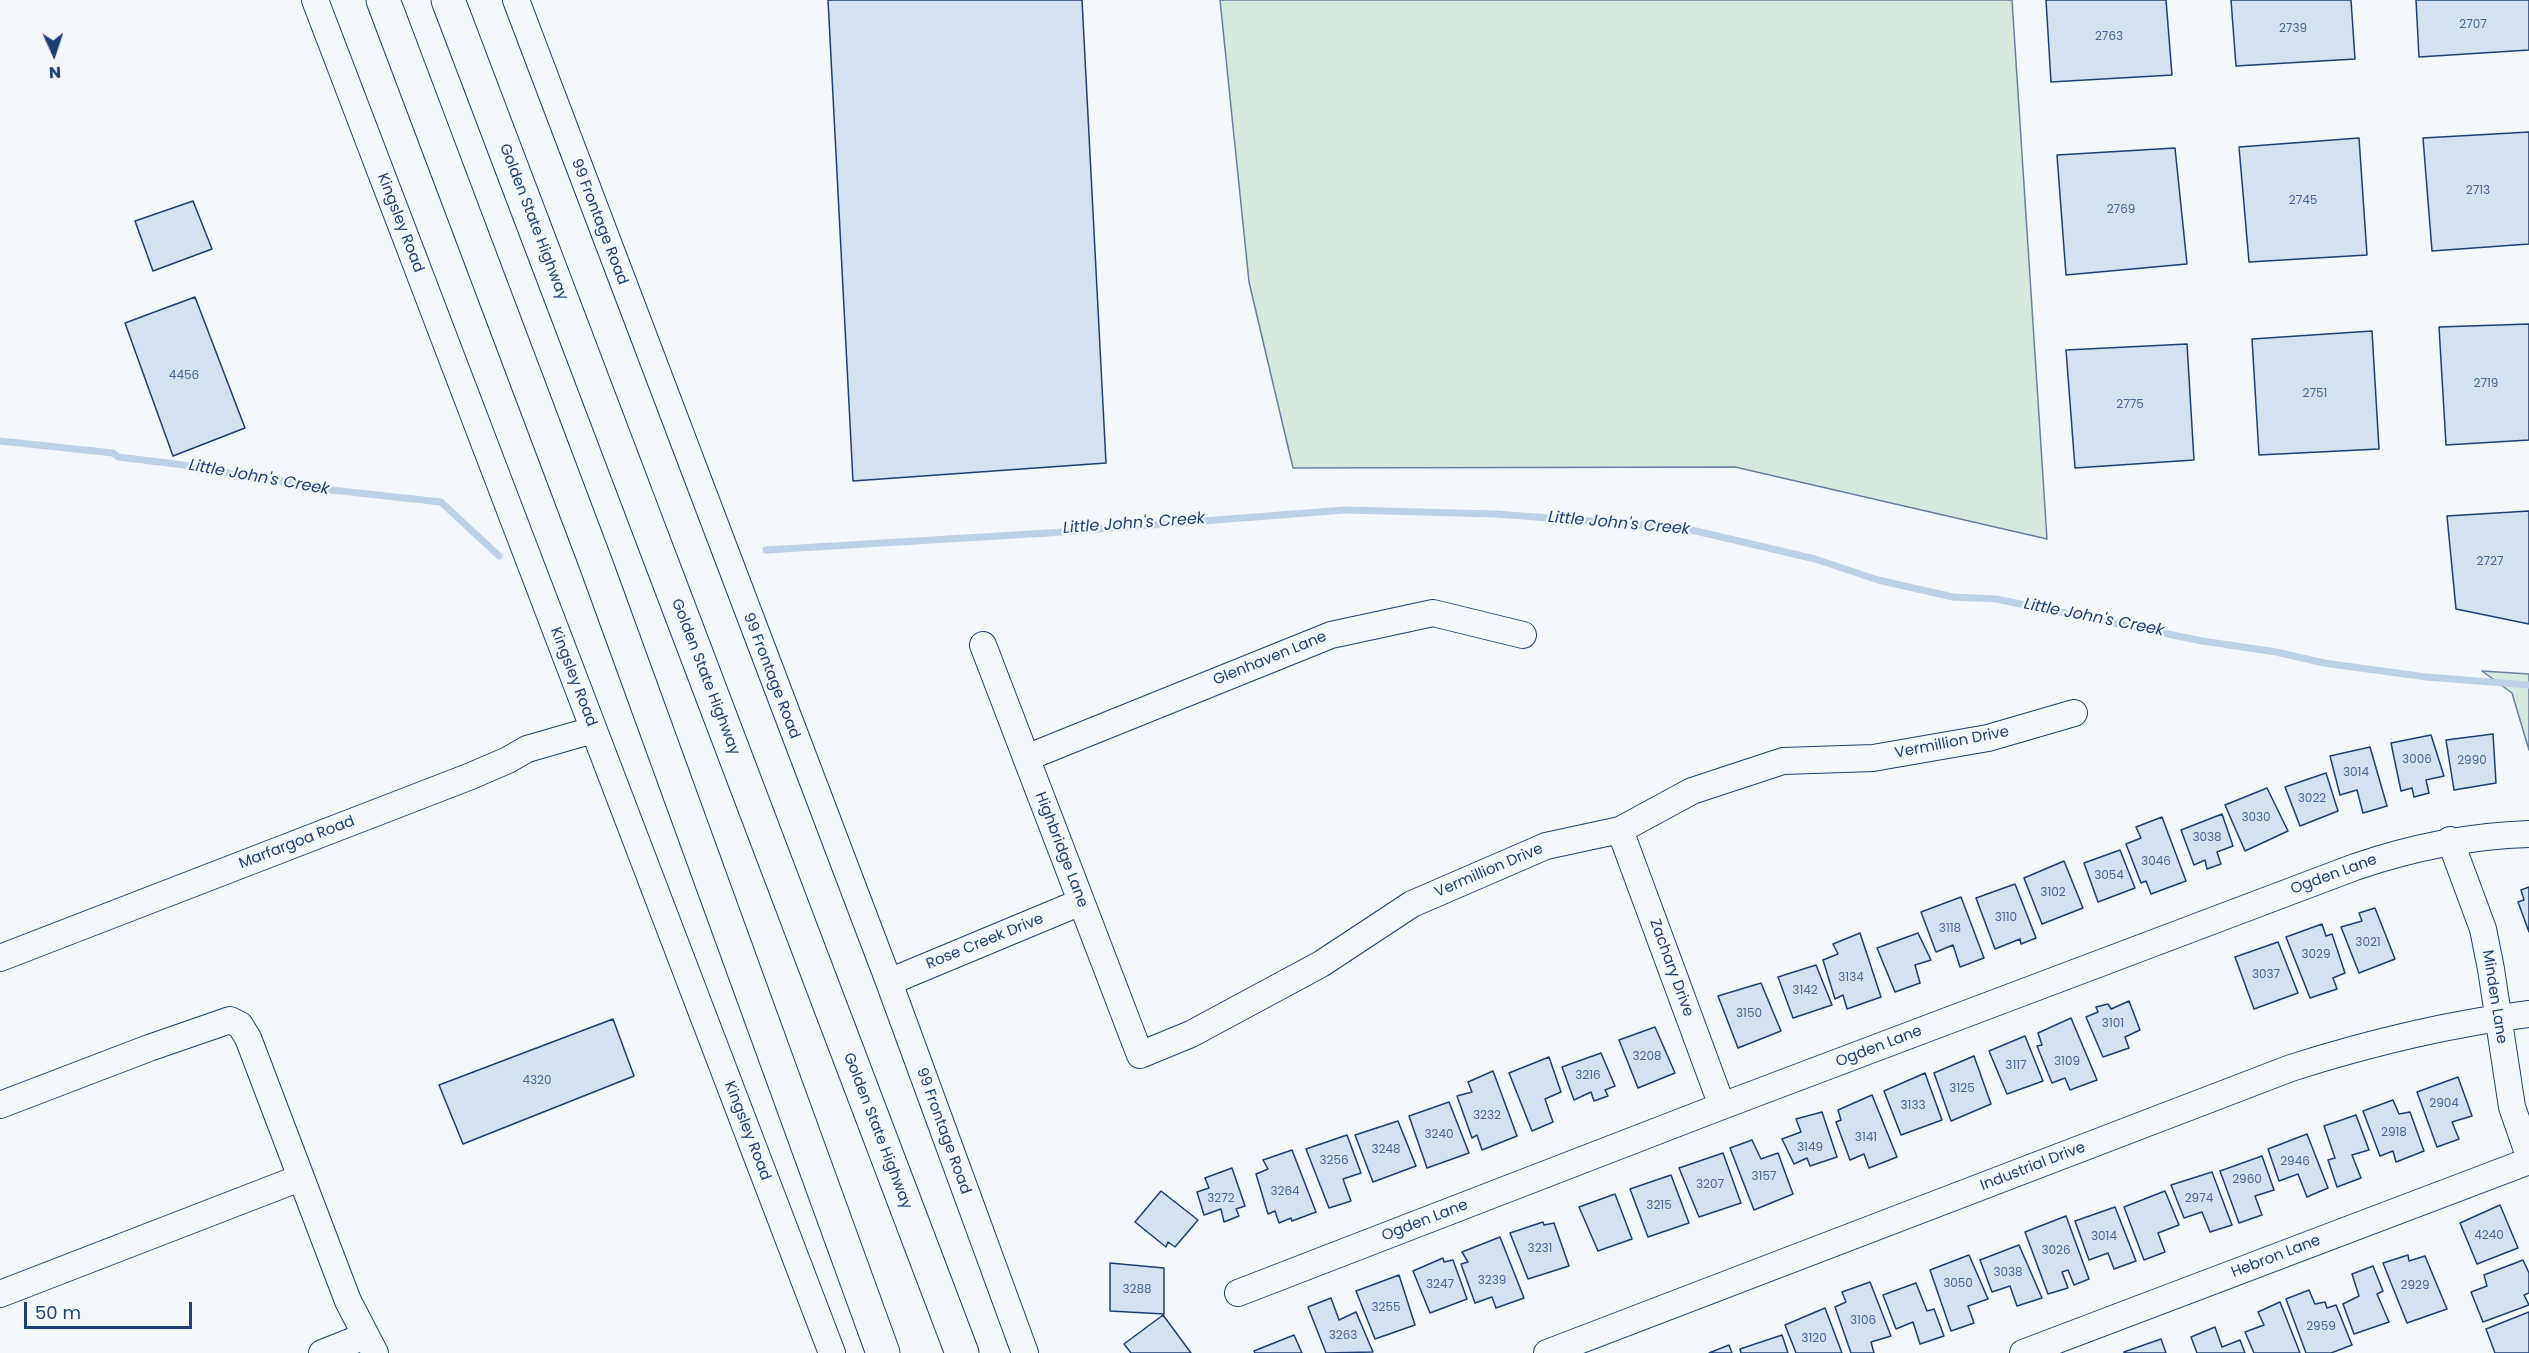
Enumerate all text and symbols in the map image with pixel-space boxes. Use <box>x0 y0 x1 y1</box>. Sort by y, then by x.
house number: 2707 <box>2459 18 2487 32</box>
house number: 2739 <box>2279 22 2307 36</box>
north arrow <box>24 24 84 84</box>
house number: 2763 <box>2095 30 2123 44</box>
text: N <box>48 61 62 84</box>
street label: Golden State Highway <box>495 141 571 303</box>
street label: 99 Frontage Road <box>567 157 631 287</box>
street label: Kingsley Road <box>373 171 427 275</box>
house number: 2713 <box>2466 184 2490 198</box>
house number: 2745 <box>2289 194 2317 208</box>
house number: 2769 <box>2107 203 2135 217</box>
house number: 4456 <box>169 369 199 383</box>
house number: 2719 <box>2474 377 2498 391</box>
house number: 2751 <box>2303 387 2327 401</box>
house number: 2775 <box>2116 398 2144 412</box>
water label: Little John's Creek <box>187 456 331 500</box>
water label: Little John's Creek <box>1547 508 1691 540</box>
water label: Little John's Creek <box>1062 509 1206 539</box>
house number: 2727 <box>2477 555 2503 569</box>
water label: Little John's Creek <box>2022 595 2166 641</box>
street label: Golden State Highway <box>667 596 743 758</box>
street label: 99 Frontage Road <box>739 611 803 741</box>
street label: Kingsley Road <box>546 625 600 729</box>
street label: Glenhaven Lane <box>1211 628 1329 690</box>
street label: Vermillion Drive <box>1893 723 2011 763</box>
house number: 3006 <box>2402 753 2432 767</box>
house number: 2990 <box>2457 754 2487 768</box>
house number: 3014 <box>2343 766 2369 780</box>
street label: Highbridge Lane <box>1031 790 1091 910</box>
house number: 3022 <box>2298 792 2326 806</box>
house number: 3030 <box>2241 811 2271 825</box>
street label: Marfargoa Road <box>237 813 357 873</box>
house number: 3038 <box>2192 831 2222 845</box>
street label: Vermillion Drive <box>1432 840 1546 902</box>
street label: Ogden Lane <box>2288 851 2380 899</box>
house number: 3046 <box>2141 855 2171 869</box>
house number: 3054 <box>2094 869 2124 883</box>
house number: 3102 <box>2040 886 2066 900</box>
street label: Rose Creek Drive <box>924 910 1046 974</box>
house number: 3110 <box>1995 911 2017 925</box>
street label: Zachary Drive <box>1645 917 1697 1019</box>
house number: 3118 <box>1939 922 1961 936</box>
house number: 3021 <box>2355 936 2381 950</box>
house number: 3029 <box>2301 948 2331 962</box>
street label: Minden Lane <box>2478 949 2510 1045</box>
house number: 3037 <box>2252 968 2280 982</box>
house number: 3134 <box>1838 971 1864 985</box>
house number: 3142 <box>1792 984 1818 998</box>
house number: 3150 <box>1736 1007 1762 1021</box>
house number: 3101 <box>2102 1017 2124 1031</box>
street label: Ogden Lane <box>1834 1022 1924 1072</box>
street label: Golden State Highway <box>839 1050 915 1212</box>
house number: 3208 <box>1632 1050 1662 1064</box>
house number: 3109 <box>2054 1055 2080 1069</box>
house number: 3117 <box>2005 1059 2027 1073</box>
street label: 99 Frontage Road <box>912 1065 974 1197</box>
house number: 3216 <box>1575 1069 1601 1083</box>
house number: 4320 <box>522 1074 552 1088</box>
street label: Kingsley Road <box>720 1079 774 1183</box>
house number: 3125 <box>1949 1082 1975 1096</box>
house number: 2904 <box>2429 1097 2459 1111</box>
house number: 3133 <box>1900 1099 1926 1113</box>
house number: 3232 <box>1473 1109 1501 1123</box>
house number: 2918 <box>2381 1126 2407 1140</box>
house number: 3240 <box>1424 1128 1454 1142</box>
house number: 3141 <box>1855 1131 1877 1145</box>
street label: Industrial Drive <box>1978 1139 2088 1195</box>
house number: 3149 <box>1797 1141 1823 1155</box>
house number: 3248 <box>1371 1143 1401 1157</box>
house number: 3256 <box>1319 1154 1349 1168</box>
house number: 2946 <box>2280 1155 2310 1169</box>
house number: 3157 <box>1752 1170 1776 1184</box>
house number: 2960 <box>2232 1173 2262 1187</box>
house number: 3207 <box>1696 1178 1724 1192</box>
house number: 3264 <box>1270 1185 1300 1199</box>
house number: 3272 <box>1207 1192 1235 1206</box>
house number: 2974 <box>2185 1192 2213 1206</box>
street label: Ogden Lane <box>1380 1196 1470 1246</box>
house number: 3215 <box>1646 1199 1672 1213</box>
house number: 4240 <box>2474 1229 2504 1243</box>
house number: 3014 <box>2091 1230 2117 1244</box>
street label: Hebron Lane <box>2229 1232 2323 1282</box>
house number: 3231 <box>1528 1242 1552 1256</box>
house number: 3026 <box>2041 1244 2071 1258</box>
house number: 3038 <box>1993 1266 2023 1280</box>
house number: 3239 <box>1478 1274 1506 1288</box>
house number: 3050 <box>1943 1277 1973 1291</box>
house number: 3247 <box>1426 1278 1454 1292</box>
house number: 2929 <box>2401 1279 2429 1293</box>
house number: 3288 <box>1122 1283 1152 1297</box>
scale bar <box>27 1290 195 1328</box>
text: 50 m <box>35 1300 81 1325</box>
house number: 3255 <box>1371 1301 1401 1315</box>
house number: 3106 <box>1850 1314 1876 1328</box>
house number: 2959 <box>2306 1320 2336 1334</box>
house number: 3263 <box>1329 1329 1357 1343</box>
house number: 3120 <box>1801 1332 1827 1346</box>

